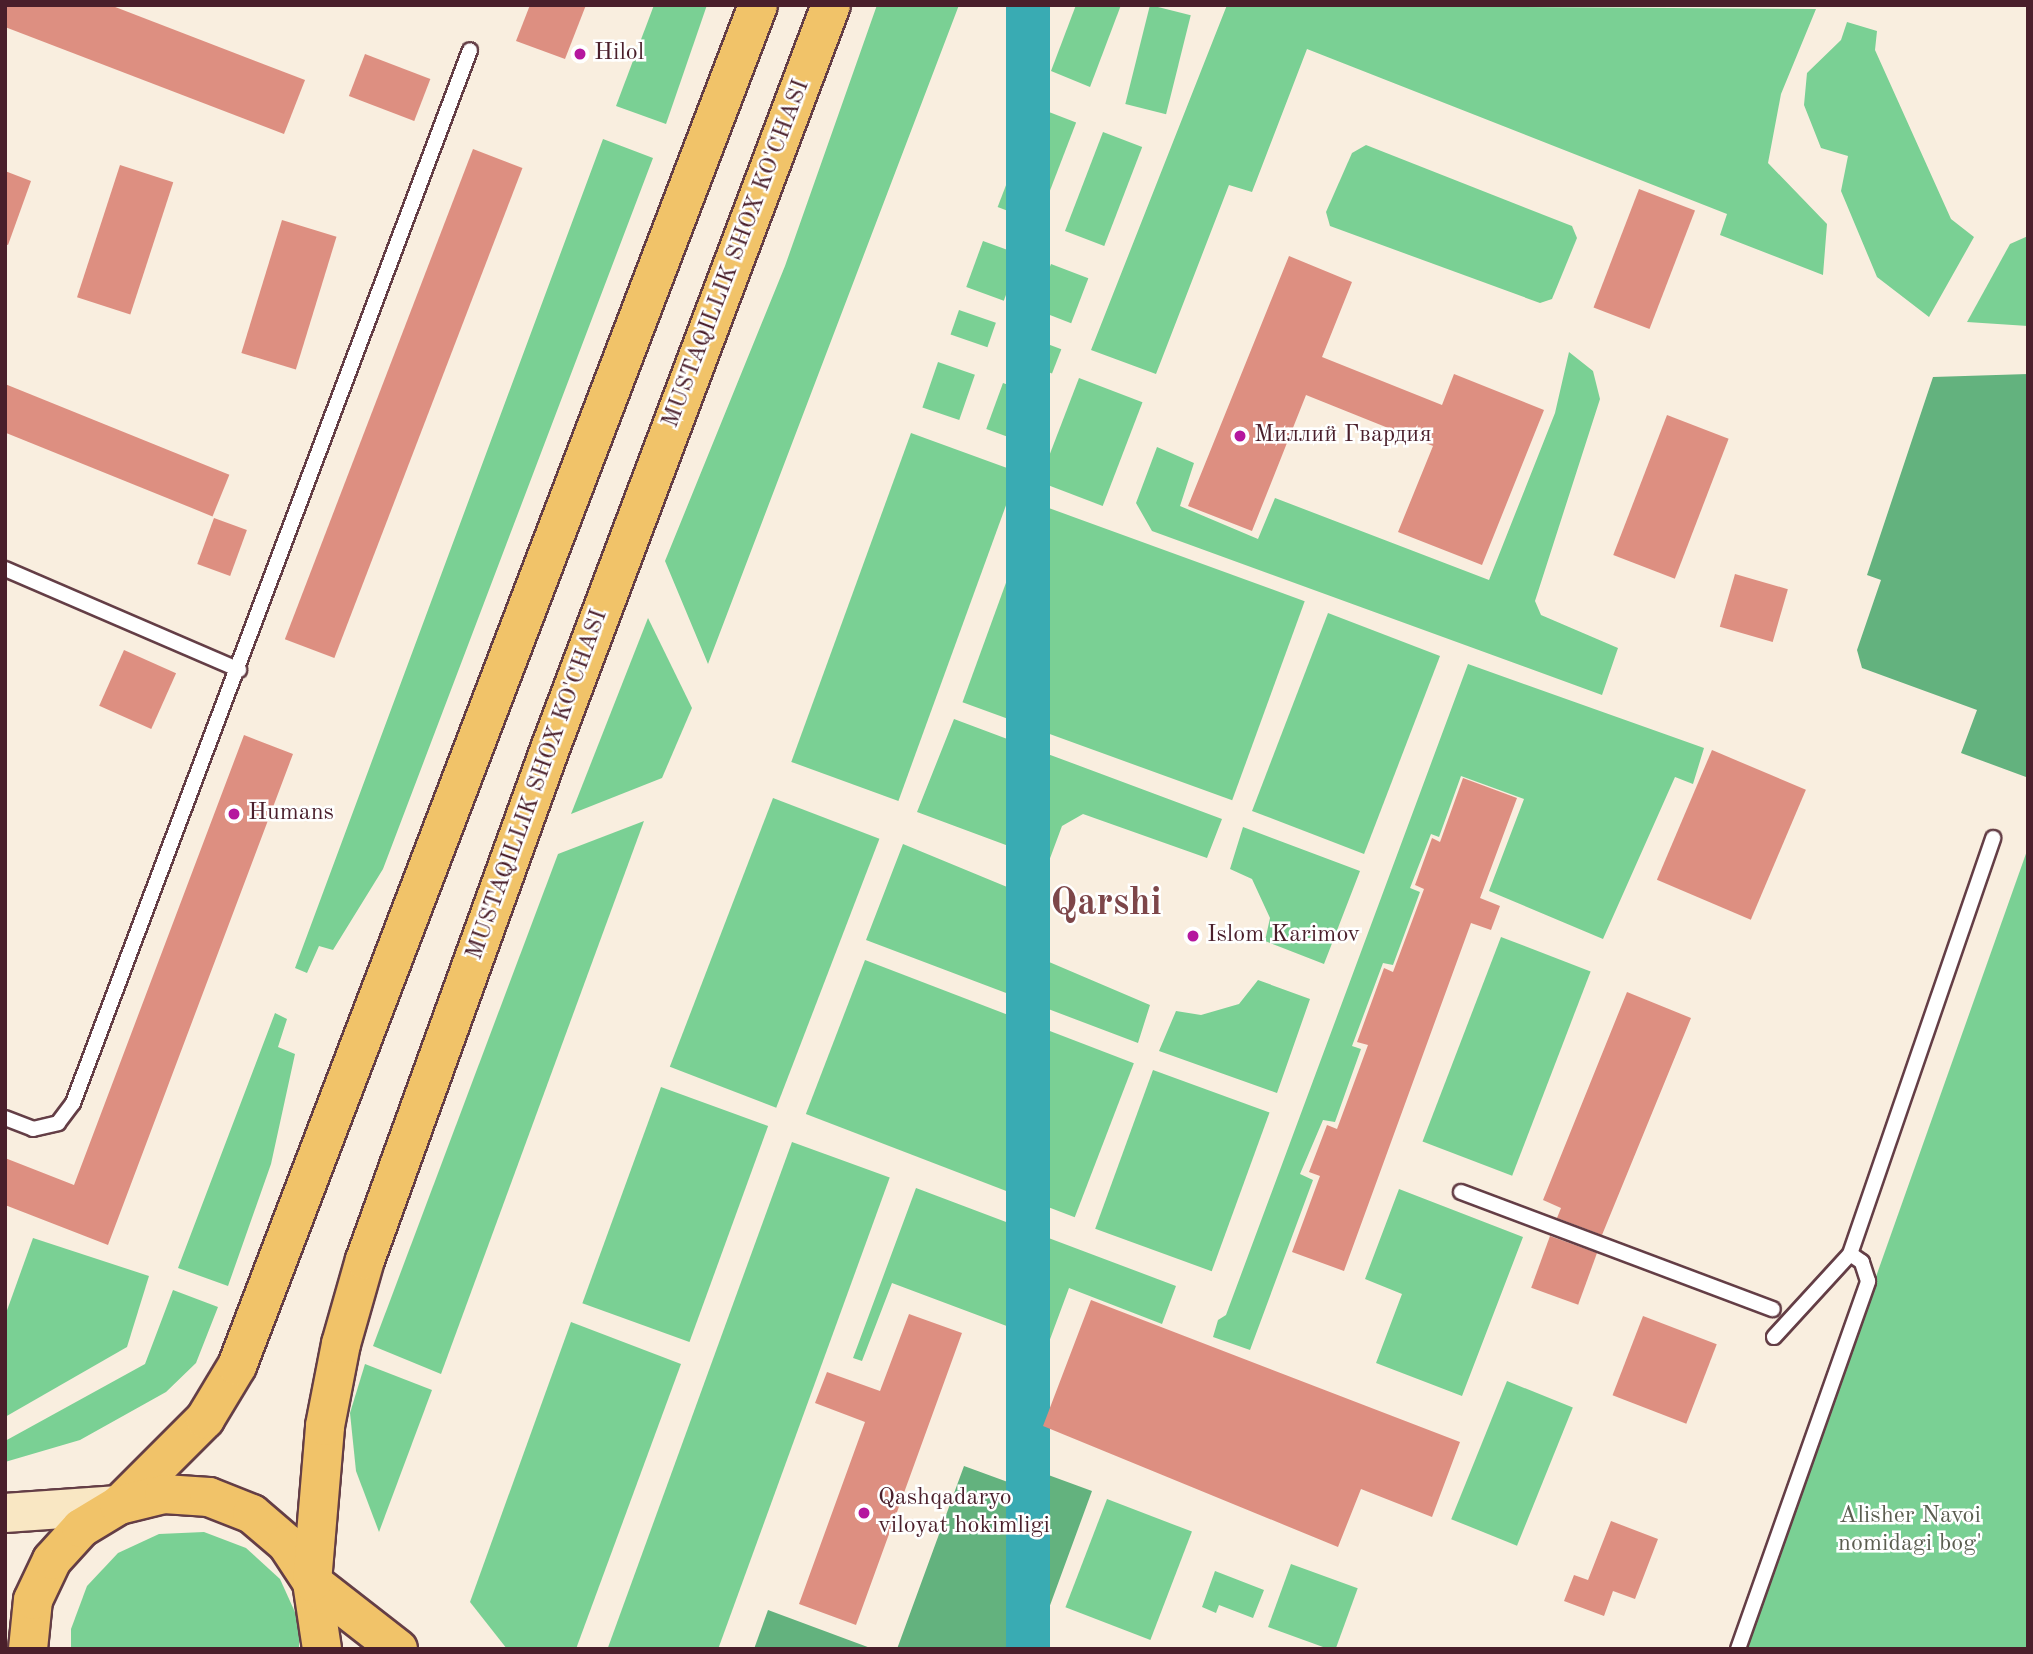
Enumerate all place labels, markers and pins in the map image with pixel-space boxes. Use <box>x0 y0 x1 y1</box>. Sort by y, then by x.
place label: Hilol <box>594 40 644 68</box>
marker: Hilol <box>572 46 588 62</box>
place label: Миллий Гвардия <box>1254 422 1432 450</box>
marker: Миллий Гвардия <box>1232 428 1248 444</box>
place label: Humans <box>248 800 334 828</box>
marker: Humans <box>226 806 242 822</box>
place label: Islom Karimov <box>1207 922 1360 950</box>
marker: Islom Karimov <box>1185 928 1201 944</box>
place label: Qashqadaryo viloyat hokimligi <box>878 1485 1050 1541</box>
marker: Qashqadaryo viloyat hokimligi <box>856 1505 872 1521</box>

